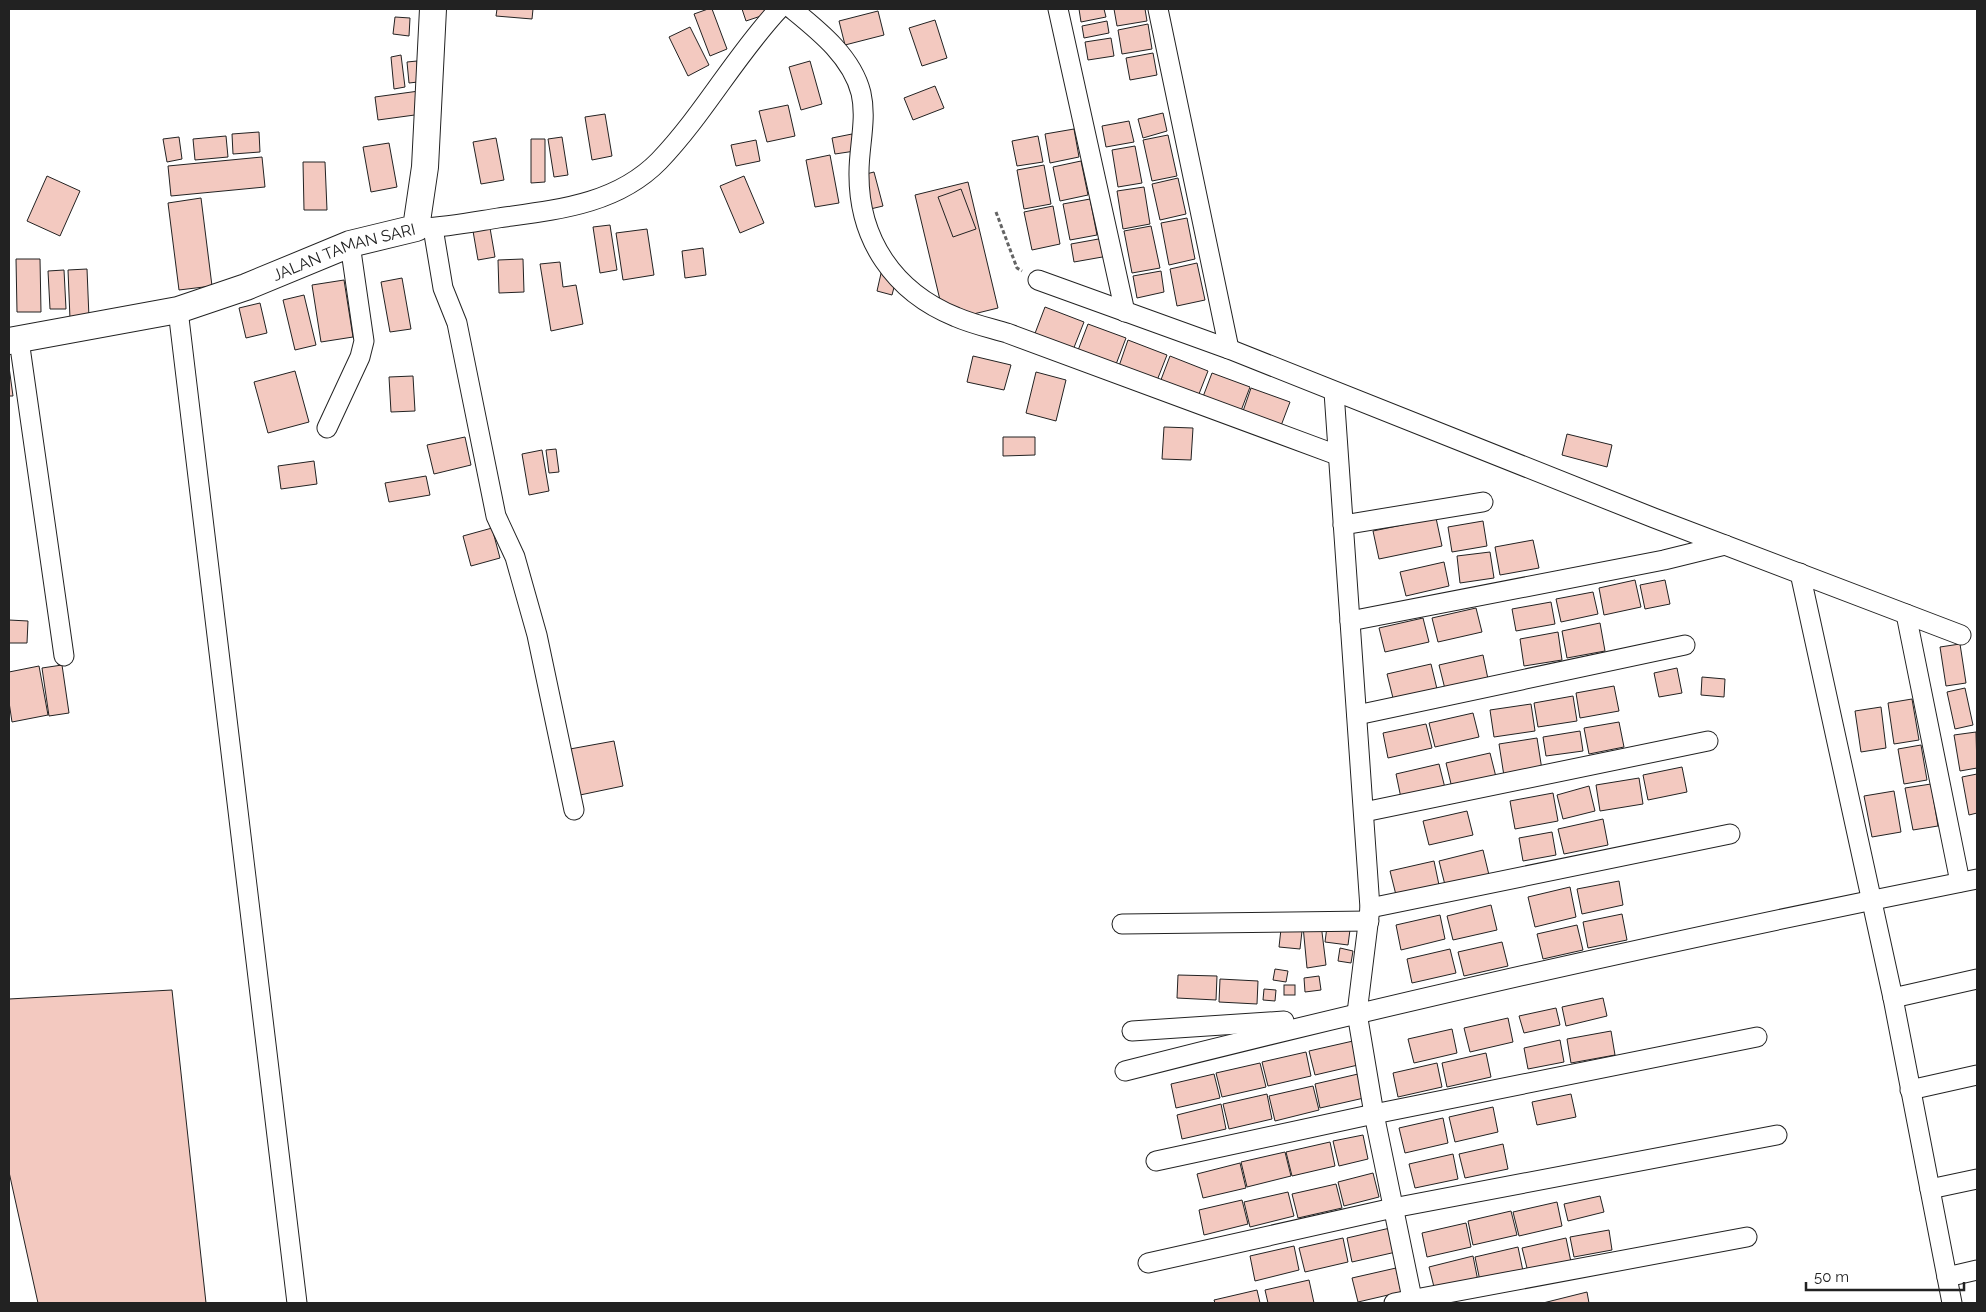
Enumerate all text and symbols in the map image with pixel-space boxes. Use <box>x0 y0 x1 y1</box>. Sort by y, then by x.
street label: JALAN TAMAN SARI <box>270 219 417 285</box>
scale bar <box>1806 1260 1964 1292</box>
text: 50 m <box>1814 1268 1849 1286</box>

